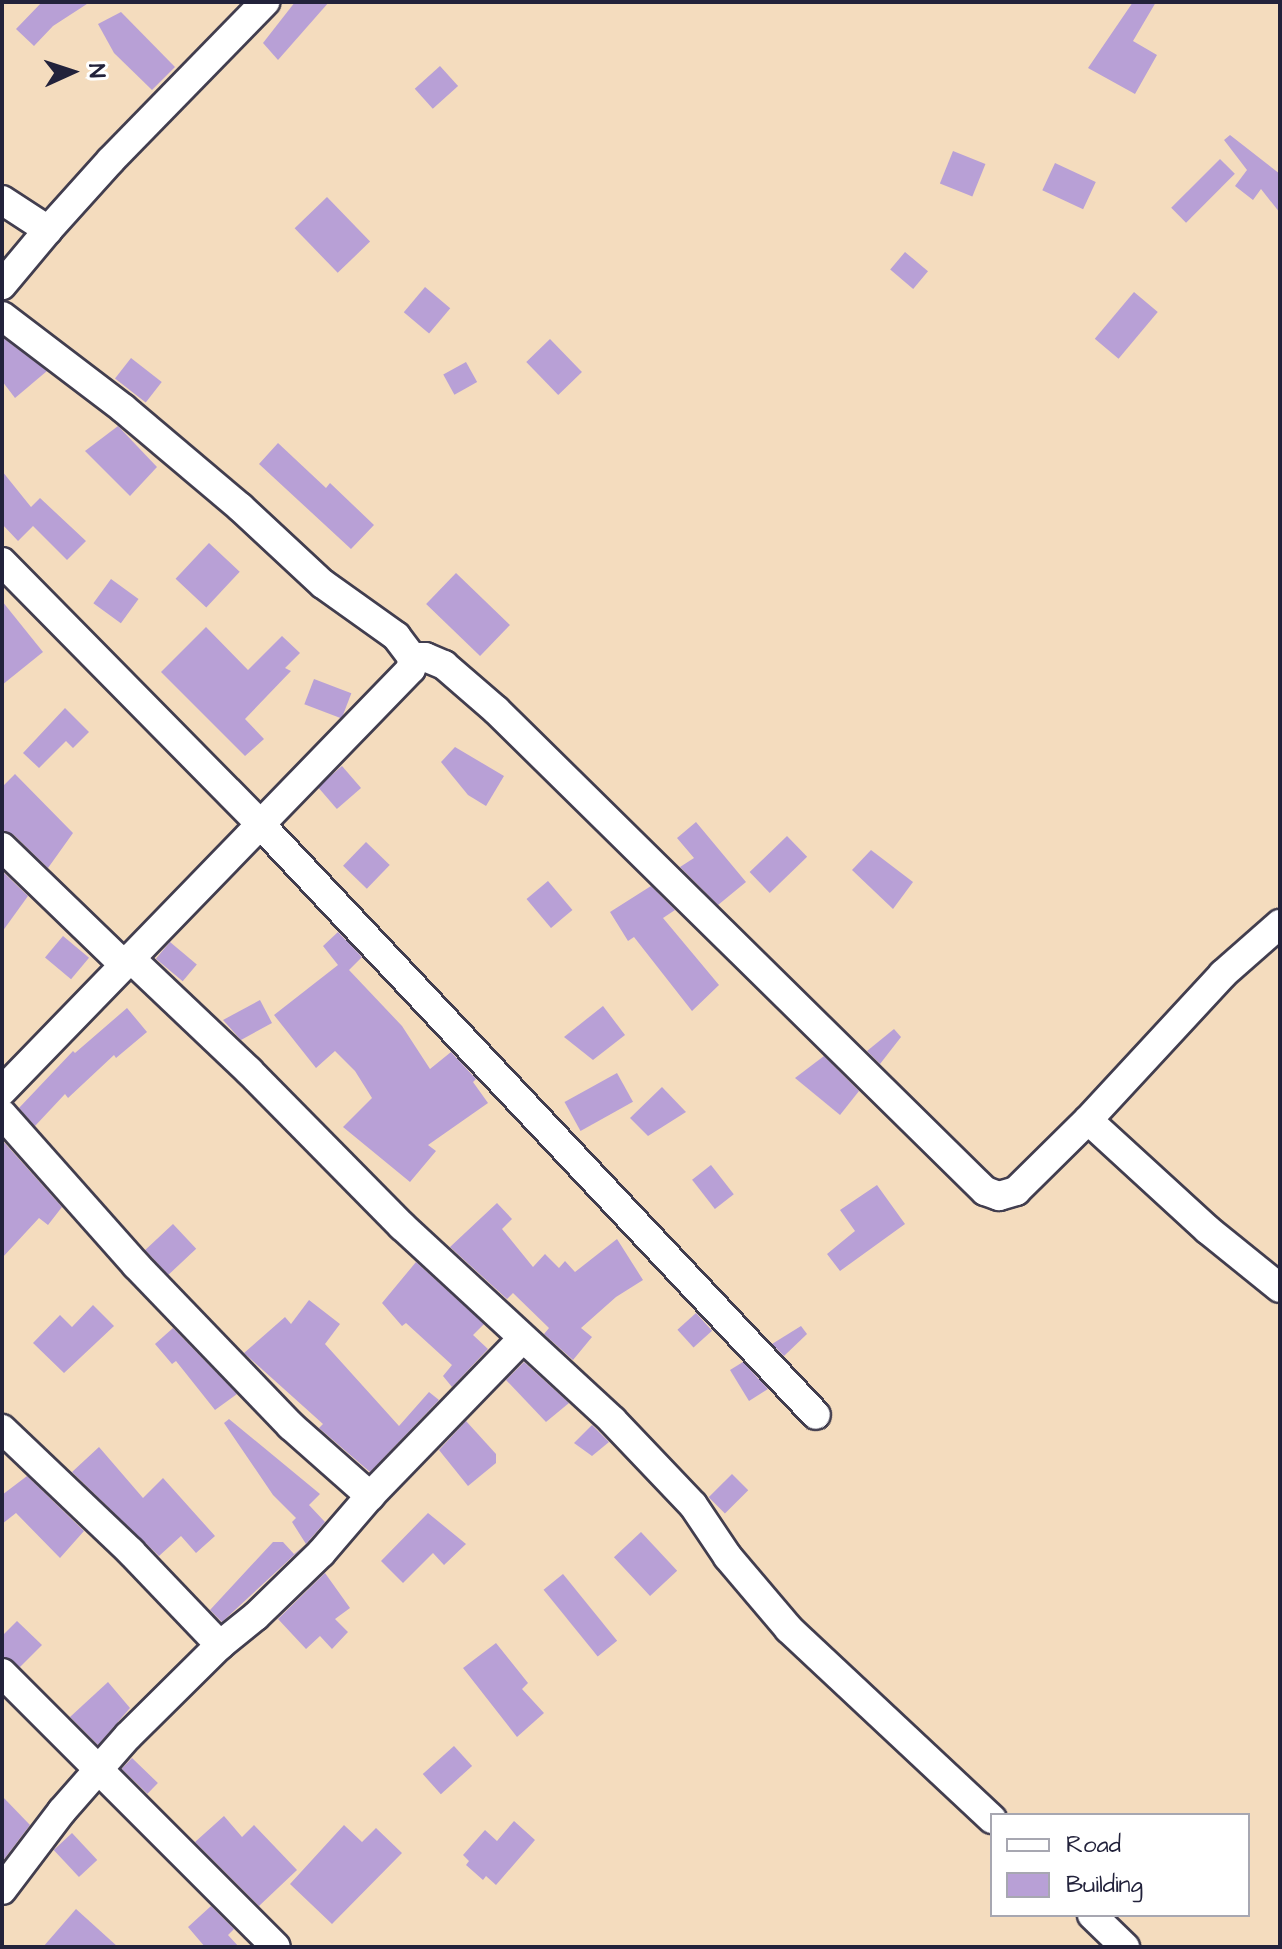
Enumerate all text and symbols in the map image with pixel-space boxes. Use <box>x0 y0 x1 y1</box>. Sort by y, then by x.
north arrow <box>32 32 112 112</box>
text: N <box>81 63 112 78</box>
legend <box>990 1813 1250 1917</box>
text: Road <box>1066 1828 1121 1862</box>
text: Building <box>1066 1868 1143 1902</box>

